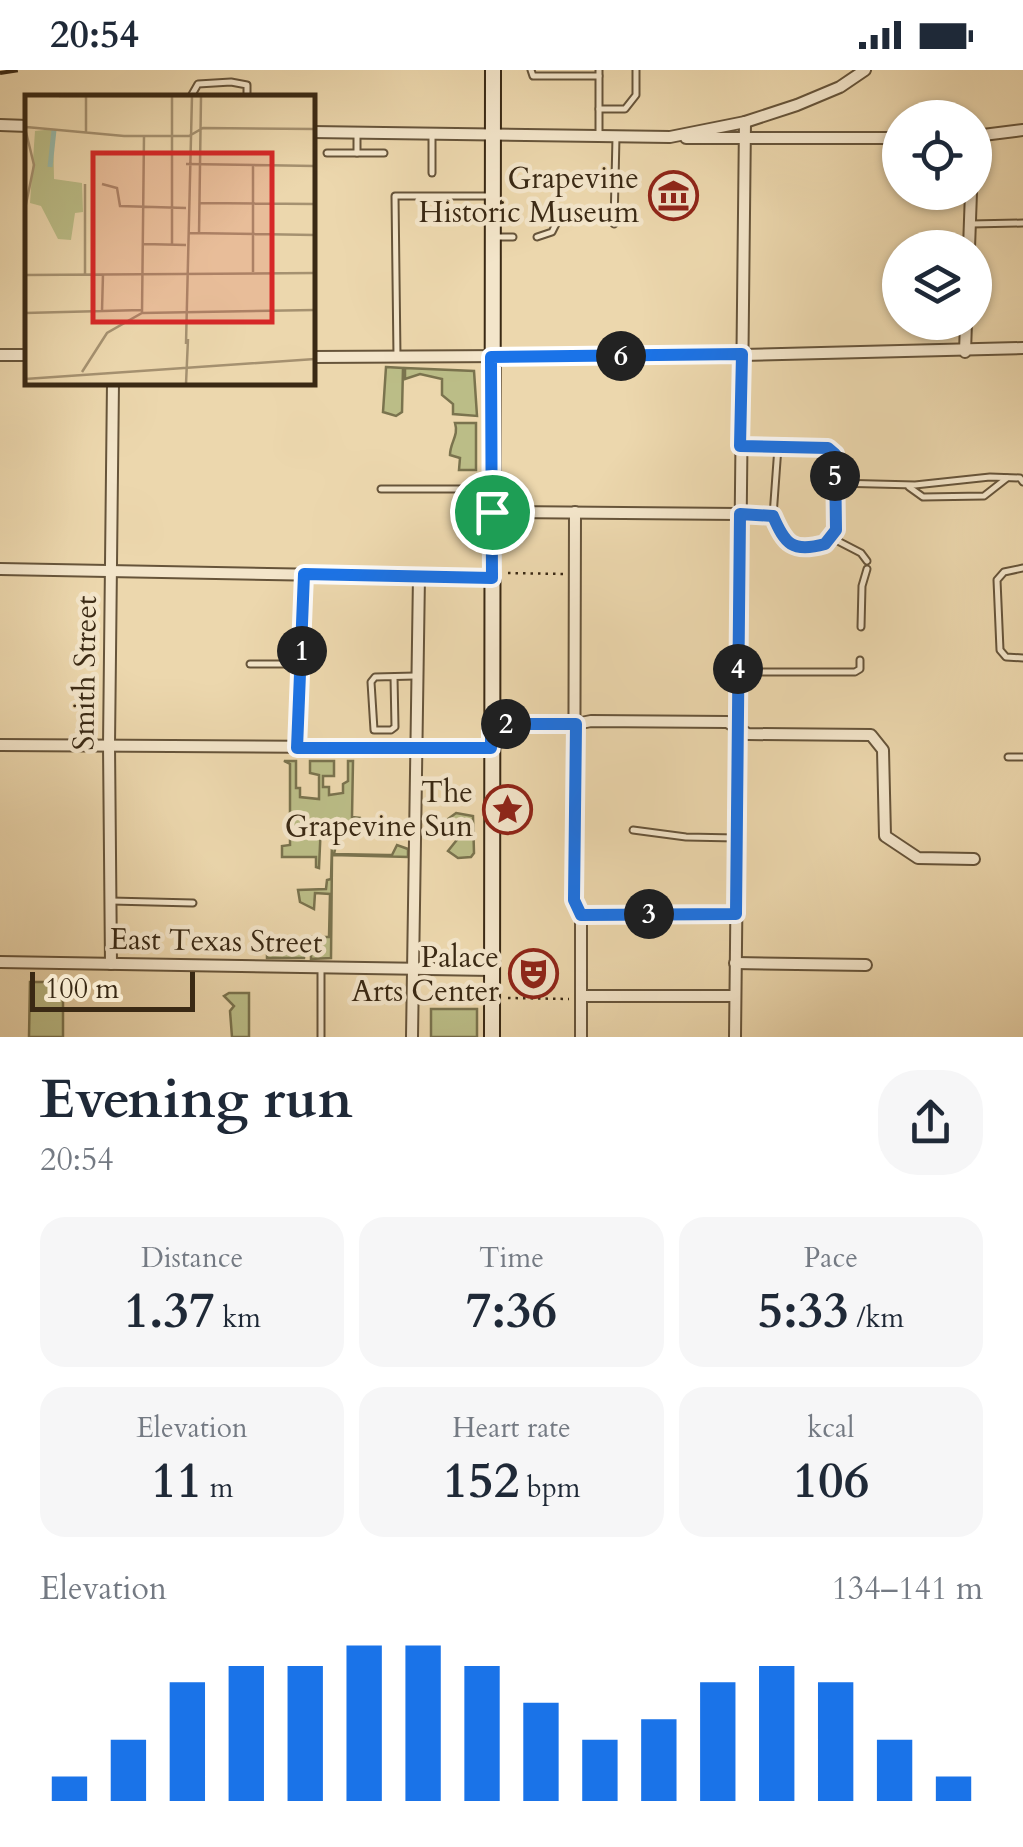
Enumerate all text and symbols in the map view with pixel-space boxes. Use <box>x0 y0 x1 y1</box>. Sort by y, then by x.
text: 20:54 <box>50 9 139 61</box>
inset map <box>25 95 315 385</box>
map controls <box>882 100 992 340</box>
button: locate <box>882 100 992 210</box>
place label: Grapevine Historic Museum <box>418 158 640 233</box>
museum icon: Grapevine Historic Museum <box>648 169 700 221</box>
button: layers <box>882 230 992 340</box>
pin: 6 <box>596 331 646 381</box>
text: 6 <box>614 337 628 375</box>
pin: 5 <box>810 451 860 501</box>
text: 5 <box>828 457 842 495</box>
pin <box>450 470 535 555</box>
icon: arrive <box>465 485 520 540</box>
street label: Smith Street <box>63 595 107 751</box>
pin: 1 <box>277 626 327 676</box>
text: 1 <box>295 632 309 670</box>
pin: 4 <box>713 644 763 694</box>
text: 4 <box>731 650 745 688</box>
pin: 2 <box>481 699 531 749</box>
text: 2 <box>499 705 513 743</box>
place label: The Grapevine Sun <box>285 772 473 847</box>
place icon: The Grapevine Sun <box>482 783 534 835</box>
pin: 3 <box>624 889 674 939</box>
text: 3 <box>642 895 656 933</box>
street label: East Texas Street <box>109 919 323 963</box>
place label: Palace Arts Center <box>351 937 499 1012</box>
theatre icon: Palace Arts Center <box>508 948 560 1000</box>
scale bar <box>30 967 195 1011</box>
text: 100 m <box>45 970 119 1008</box>
text: Evening run <box>40 1063 353 1137</box>
button: share <box>878 1070 983 1175</box>
text: 20:54 <box>40 1138 114 1182</box>
text: Distance <box>141 1239 243 1277</box>
text: Time <box>479 1239 544 1277</box>
text: Pace <box>804 1239 858 1277</box>
text: 1.37 <box>123 1277 215 1345</box>
text: 7:36 <box>466 1277 557 1345</box>
text: 5:33 <box>758 1277 849 1345</box>
text: km <box>215 1299 261 1337</box>
text: /km <box>849 1299 904 1337</box>
text: Elevation <box>137 1409 248 1447</box>
text: Heart rate <box>452 1409 571 1447</box>
text: kcal <box>807 1409 854 1447</box>
text: 11 <box>151 1447 202 1515</box>
text: 152 <box>443 1447 519 1515</box>
text: 106 <box>792 1447 869 1515</box>
text: m <box>202 1469 233 1507</box>
text: bpm <box>519 1469 580 1507</box>
text: Elevation <box>40 1567 167 1611</box>
text: 134–141 m <box>831 1567 983 1611</box>

